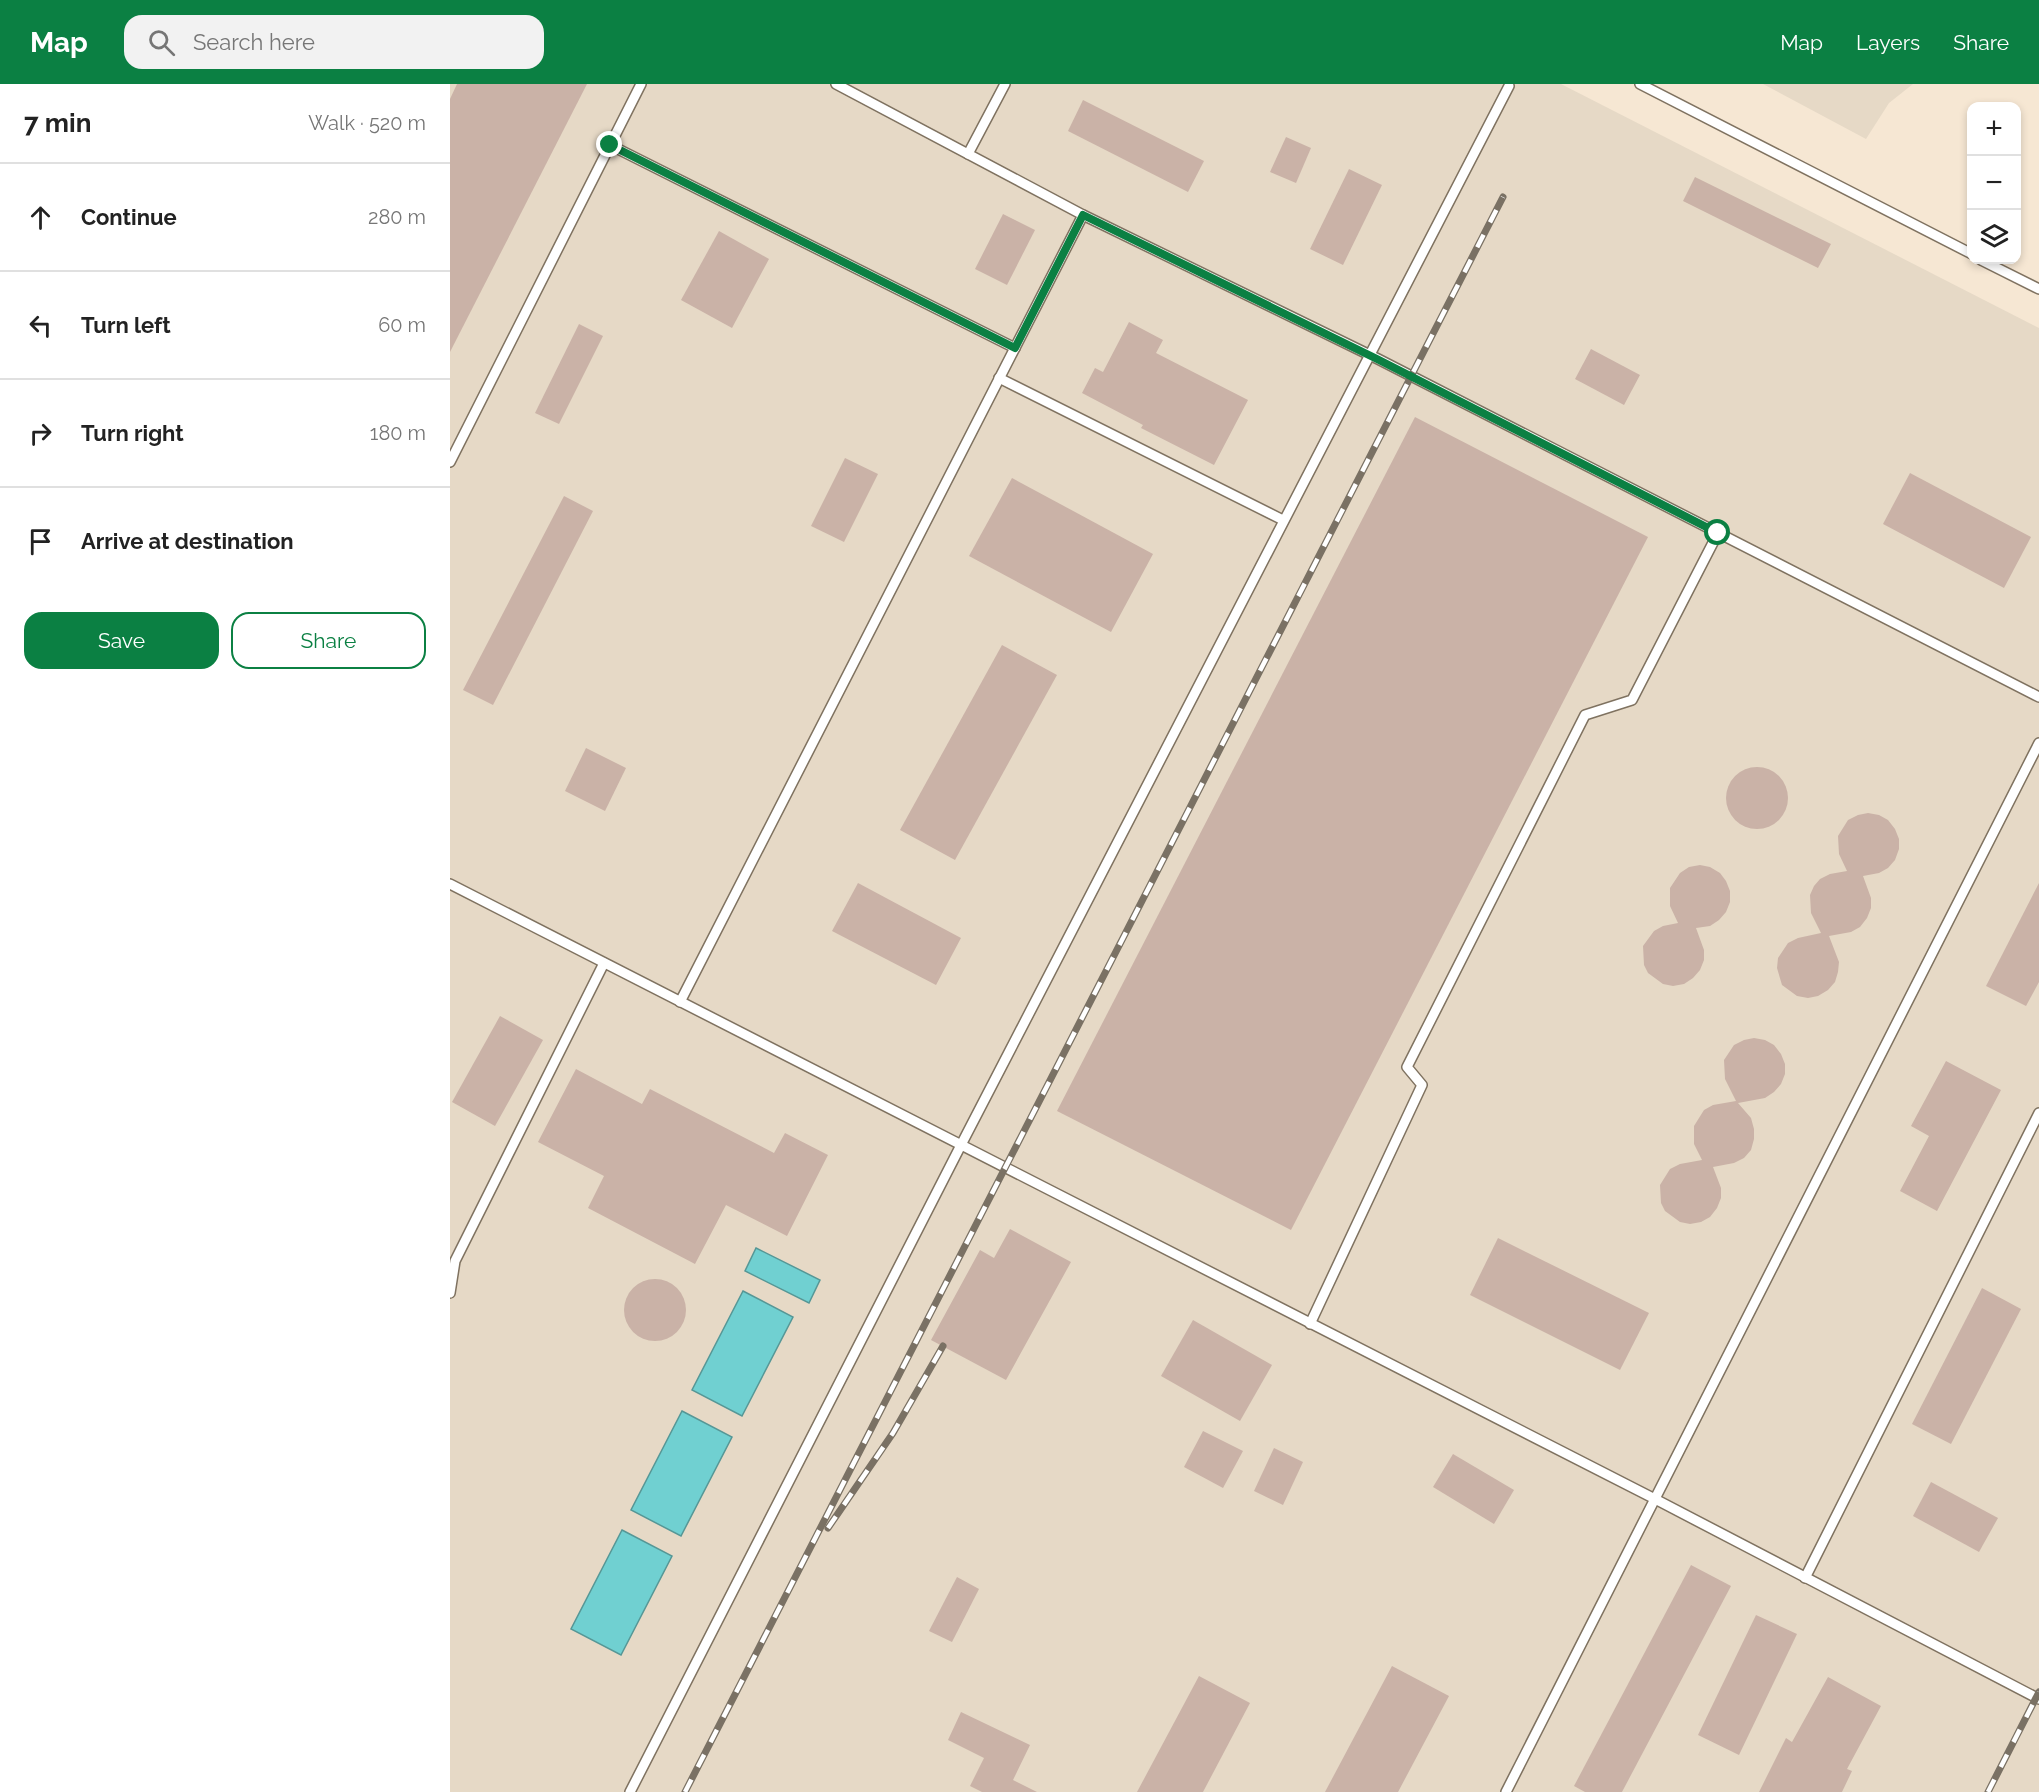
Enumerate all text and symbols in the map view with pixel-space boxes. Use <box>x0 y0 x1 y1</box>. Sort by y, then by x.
search box <box>124 15 544 69</box>
text: Map <box>30 26 88 59</box>
icon: search <box>145 26 178 59</box>
text: Search here <box>193 29 315 55</box>
text: Map <box>1780 30 1823 55</box>
text: Layers <box>1856 30 1920 55</box>
text: Share <box>1953 30 2009 55</box>
map controls <box>1967 102 2021 264</box>
button: + <box>1967 102 2021 156</box>
text: 7 min <box>24 108 91 138</box>
text: Walk · 520 m <box>308 111 426 135</box>
route end <box>596 131 622 157</box>
button: − <box>1967 156 2021 210</box>
icon: ahead <box>24 201 57 234</box>
text: Continue <box>81 204 177 230</box>
text: 280 m <box>368 205 426 229</box>
button: layers <box>1967 210 2021 264</box>
icon: left <box>24 309 57 342</box>
text: Turn left <box>81 312 171 338</box>
text: 60 m <box>378 313 426 337</box>
icon: right <box>24 417 57 450</box>
text: Turn right <box>81 420 184 446</box>
text: 180 m <box>370 421 426 445</box>
route start <box>1704 519 1730 545</box>
icon: arrive <box>24 525 57 558</box>
text: Arrive at destination <box>81 528 294 554</box>
button: Save <box>24 612 219 669</box>
button: Share <box>231 612 426 669</box>

